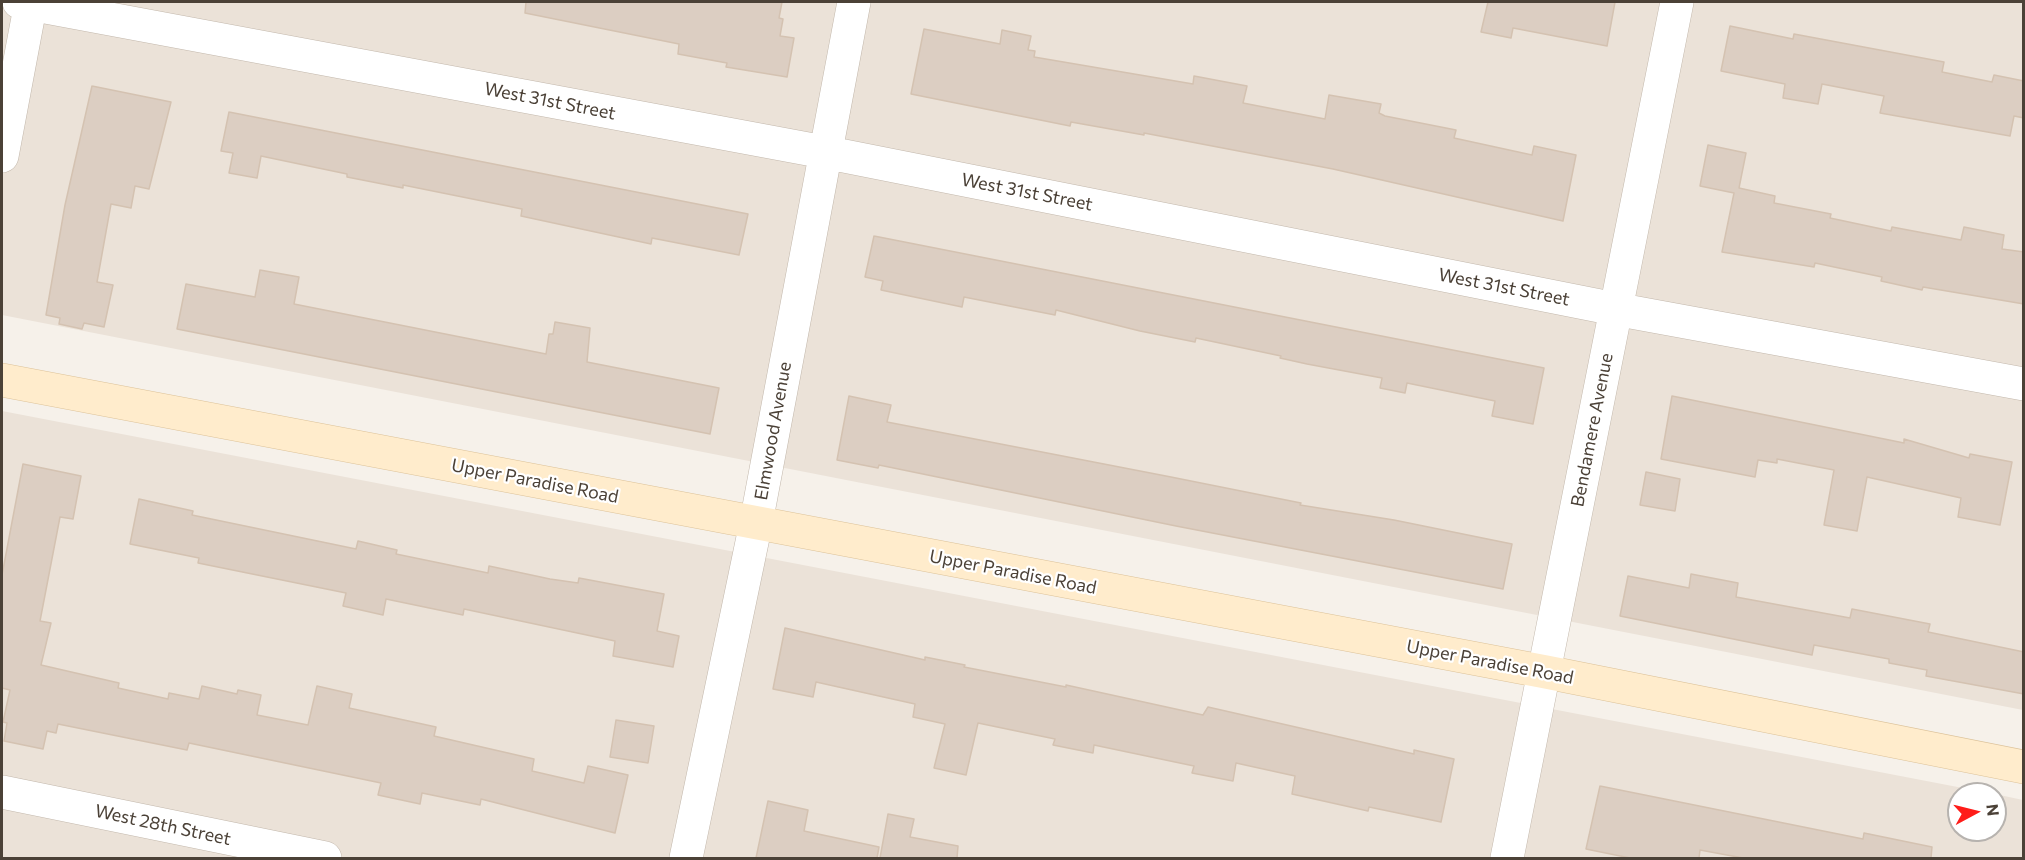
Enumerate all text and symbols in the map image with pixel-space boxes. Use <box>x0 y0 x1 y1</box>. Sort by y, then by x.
street label: West 31st Street <box>482 78 618 124</box>
street label: West 31st Street <box>959 169 1095 215</box>
street label: West 31st Street <box>1436 264 1572 310</box>
street label: Bendamere Avenue <box>1566 351 1618 509</box>
street label: Elmwood Avenue <box>750 360 796 502</box>
street label: Upper Paradise Road <box>450 454 620 508</box>
street label: Upper Paradise Road <box>928 545 1098 599</box>
street label: Upper Paradise Road <box>1405 635 1575 689</box>
north arrow <box>1947 782 2007 842</box>
street label: West 28th Street <box>93 800 233 850</box>
text: N <box>1983 803 2004 817</box>

